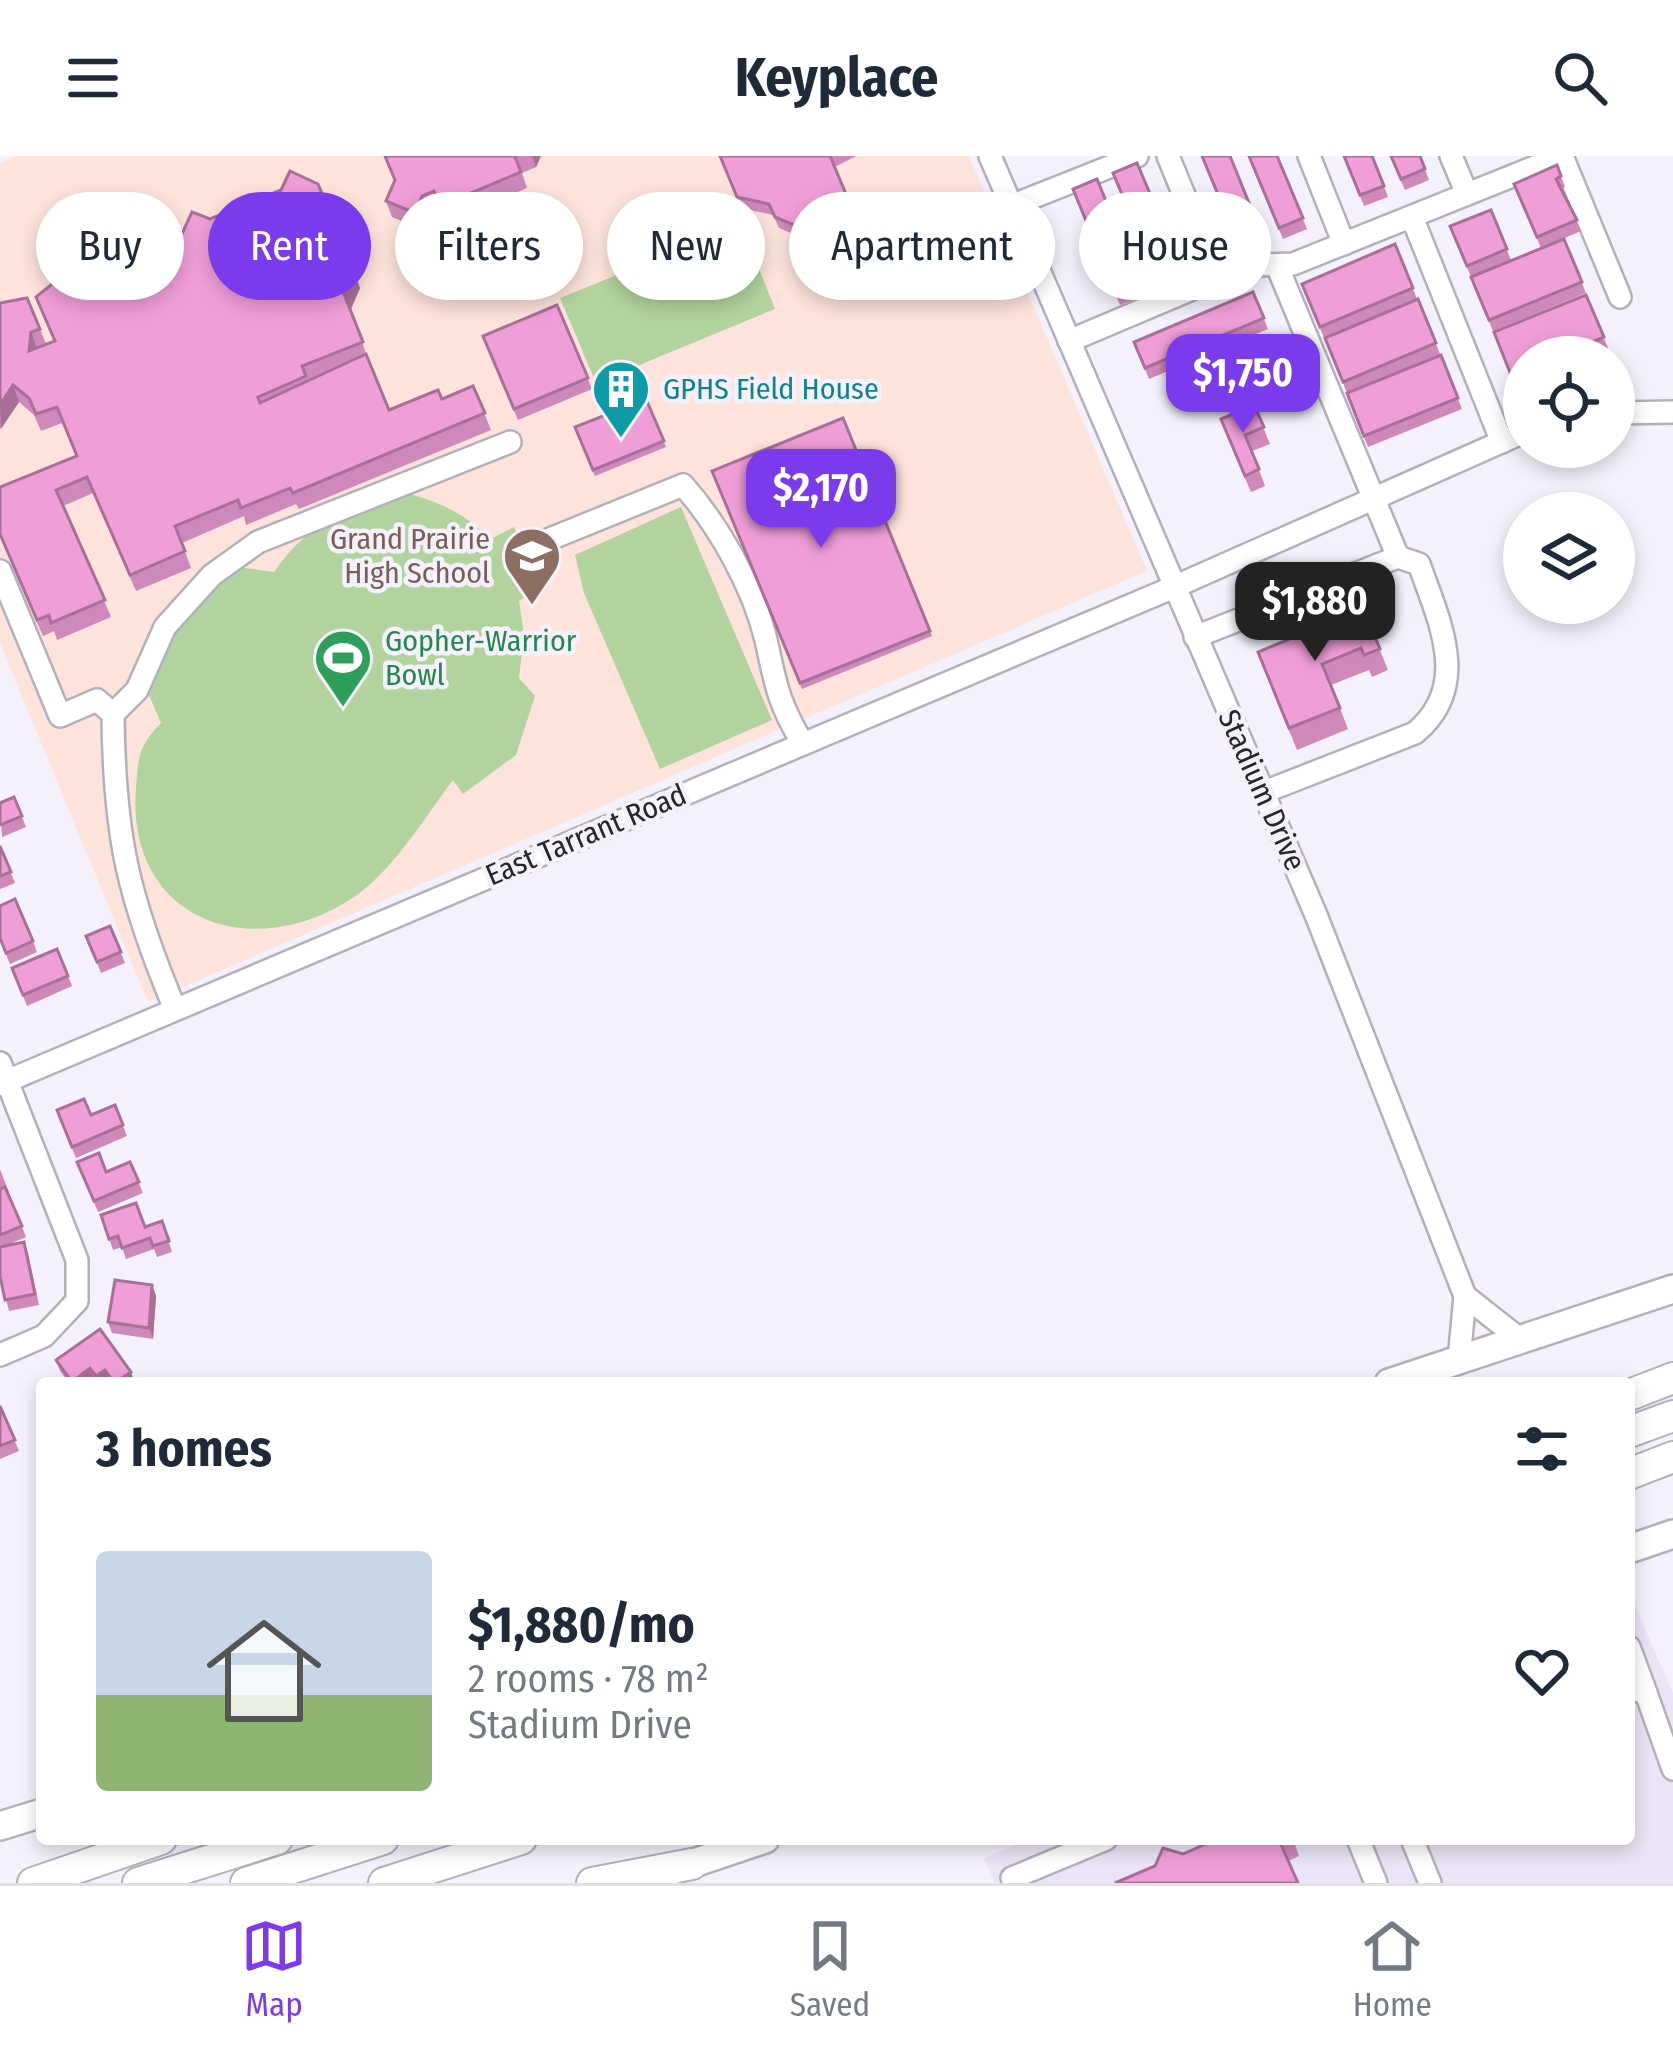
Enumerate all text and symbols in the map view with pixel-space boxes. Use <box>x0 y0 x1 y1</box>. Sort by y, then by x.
icon: menu <box>60 45 126 111</box>
icon: search <box>1547 45 1613 111</box>
text: Keyplace <box>735 46 938 110</box>
chip: Buy <box>36 192 184 300</box>
chip: Rent <box>208 192 371 300</box>
chip: Filters <box>395 192 583 300</box>
chip: New <box>607 192 765 300</box>
chip: Apartment <box>789 192 1055 300</box>
chip: House <box>1079 192 1271 300</box>
pin: $1,750 <box>1145 334 1341 436</box>
map controls <box>1503 336 1635 624</box>
button: locate <box>1503 336 1635 468</box>
text: $1,750 <box>1193 350 1293 396</box>
building icon: GPHS Field House <box>590 358 652 440</box>
place label: GPHS Field House <box>663 371 879 407</box>
pin: $2,170 <box>723 449 919 551</box>
text: $2,170 <box>773 465 869 511</box>
button: layers <box>1503 492 1635 624</box>
place label: Grand Prairie High School <box>330 521 490 591</box>
school or university icon: Grand Prairie High School <box>501 525 563 607</box>
pin: $1,880 <box>1217 562 1413 664</box>
text: $1,880 <box>1262 578 1368 624</box>
place label: Gopher-Warrior Bowl <box>385 623 577 693</box>
sports icon: Gopher-Warrior Bowl <box>312 627 374 709</box>
street label: Stadium Drive <box>1211 704 1313 876</box>
street label: East Tarrant Road <box>480 777 692 893</box>
icon: filters <box>1509 1416 1575 1482</box>
text: 3 homes <box>96 1418 272 1480</box>
text: $1,880/mo <box>468 1594 695 1656</box>
icon: home <box>192 1599 336 1743</box>
icon: heart <box>1509 1638 1575 1704</box>
text: 2 rooms · 78 m² <box>468 1656 709 1702</box>
text: Stadium Drive <box>468 1702 692 1748</box>
tab: Map <box>241 1913 307 2025</box>
tab: Saved <box>790 1913 870 2025</box>
tab: Home <box>1353 1913 1432 2025</box>

